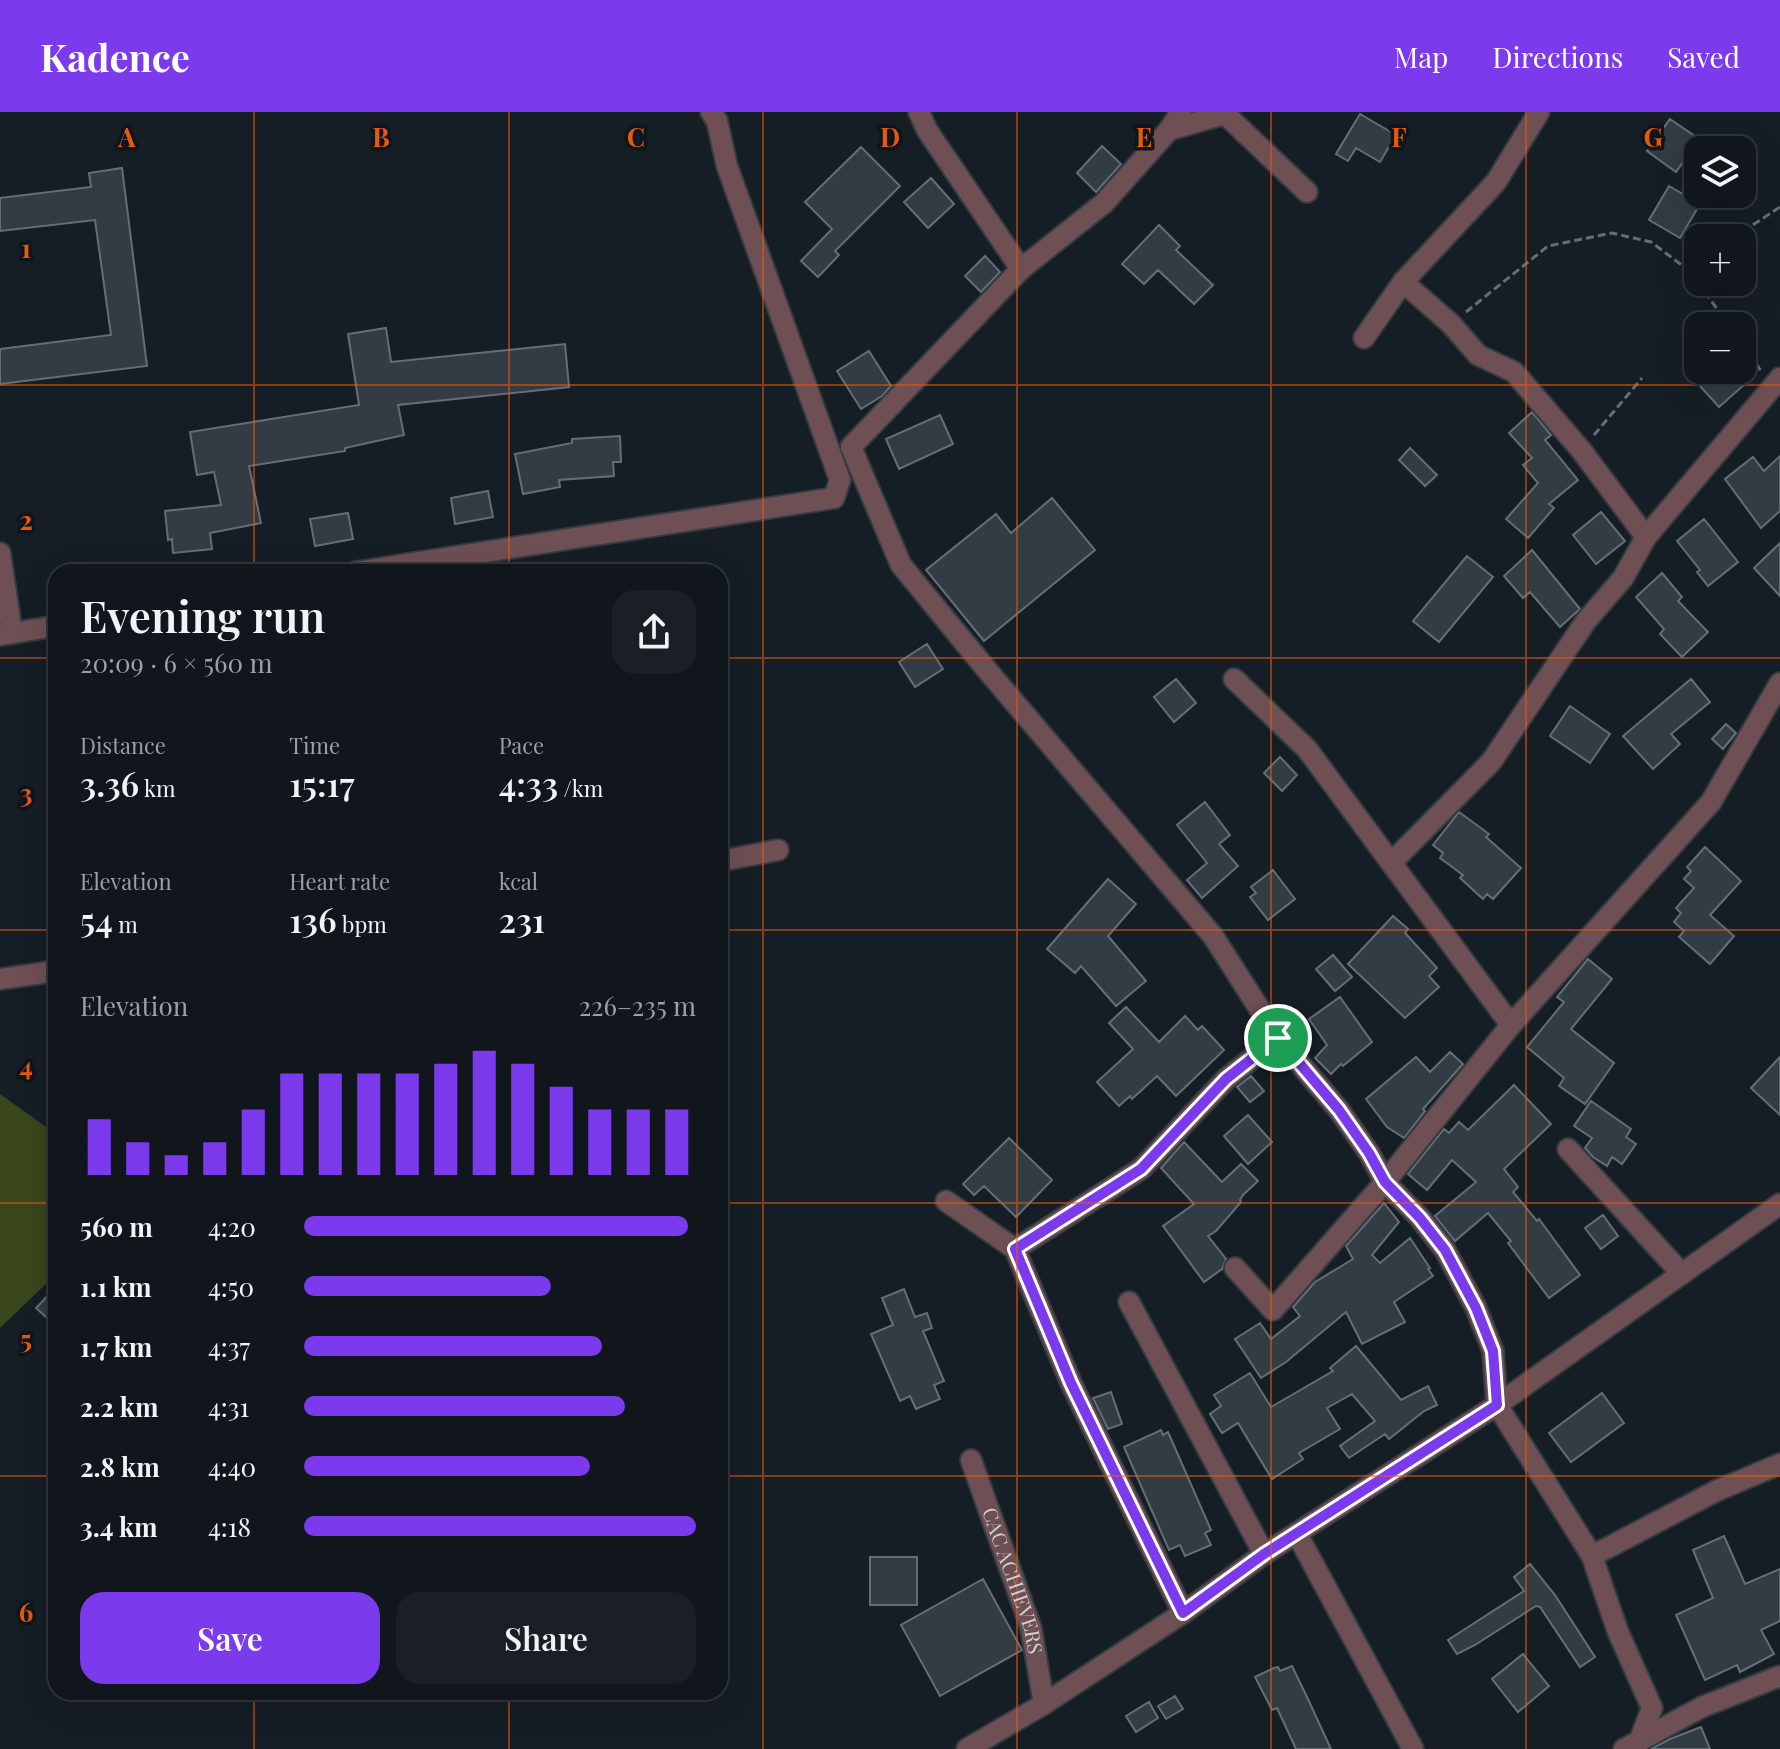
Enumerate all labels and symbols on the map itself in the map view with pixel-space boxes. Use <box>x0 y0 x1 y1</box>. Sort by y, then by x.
text: A <box>117 119 136 154</box>
text: B <box>372 119 390 154</box>
text: C <box>627 119 645 154</box>
text: D <box>880 119 900 154</box>
text: E <box>1136 119 1152 154</box>
text: F <box>1391 119 1407 154</box>
text: G <box>1643 119 1663 154</box>
text: 1 <box>21 230 31 265</box>
text: 2 <box>19 502 33 537</box>
text: 3 <box>20 775 32 810</box>
pin <box>1244 1004 1312 1072</box>
text: 4 <box>19 1048 33 1083</box>
text: 5 <box>20 1321 32 1356</box>
street label: CAC ACHIEVERS <box>977 1503 1050 1656</box>
text: 6 <box>19 1594 33 1629</box>

